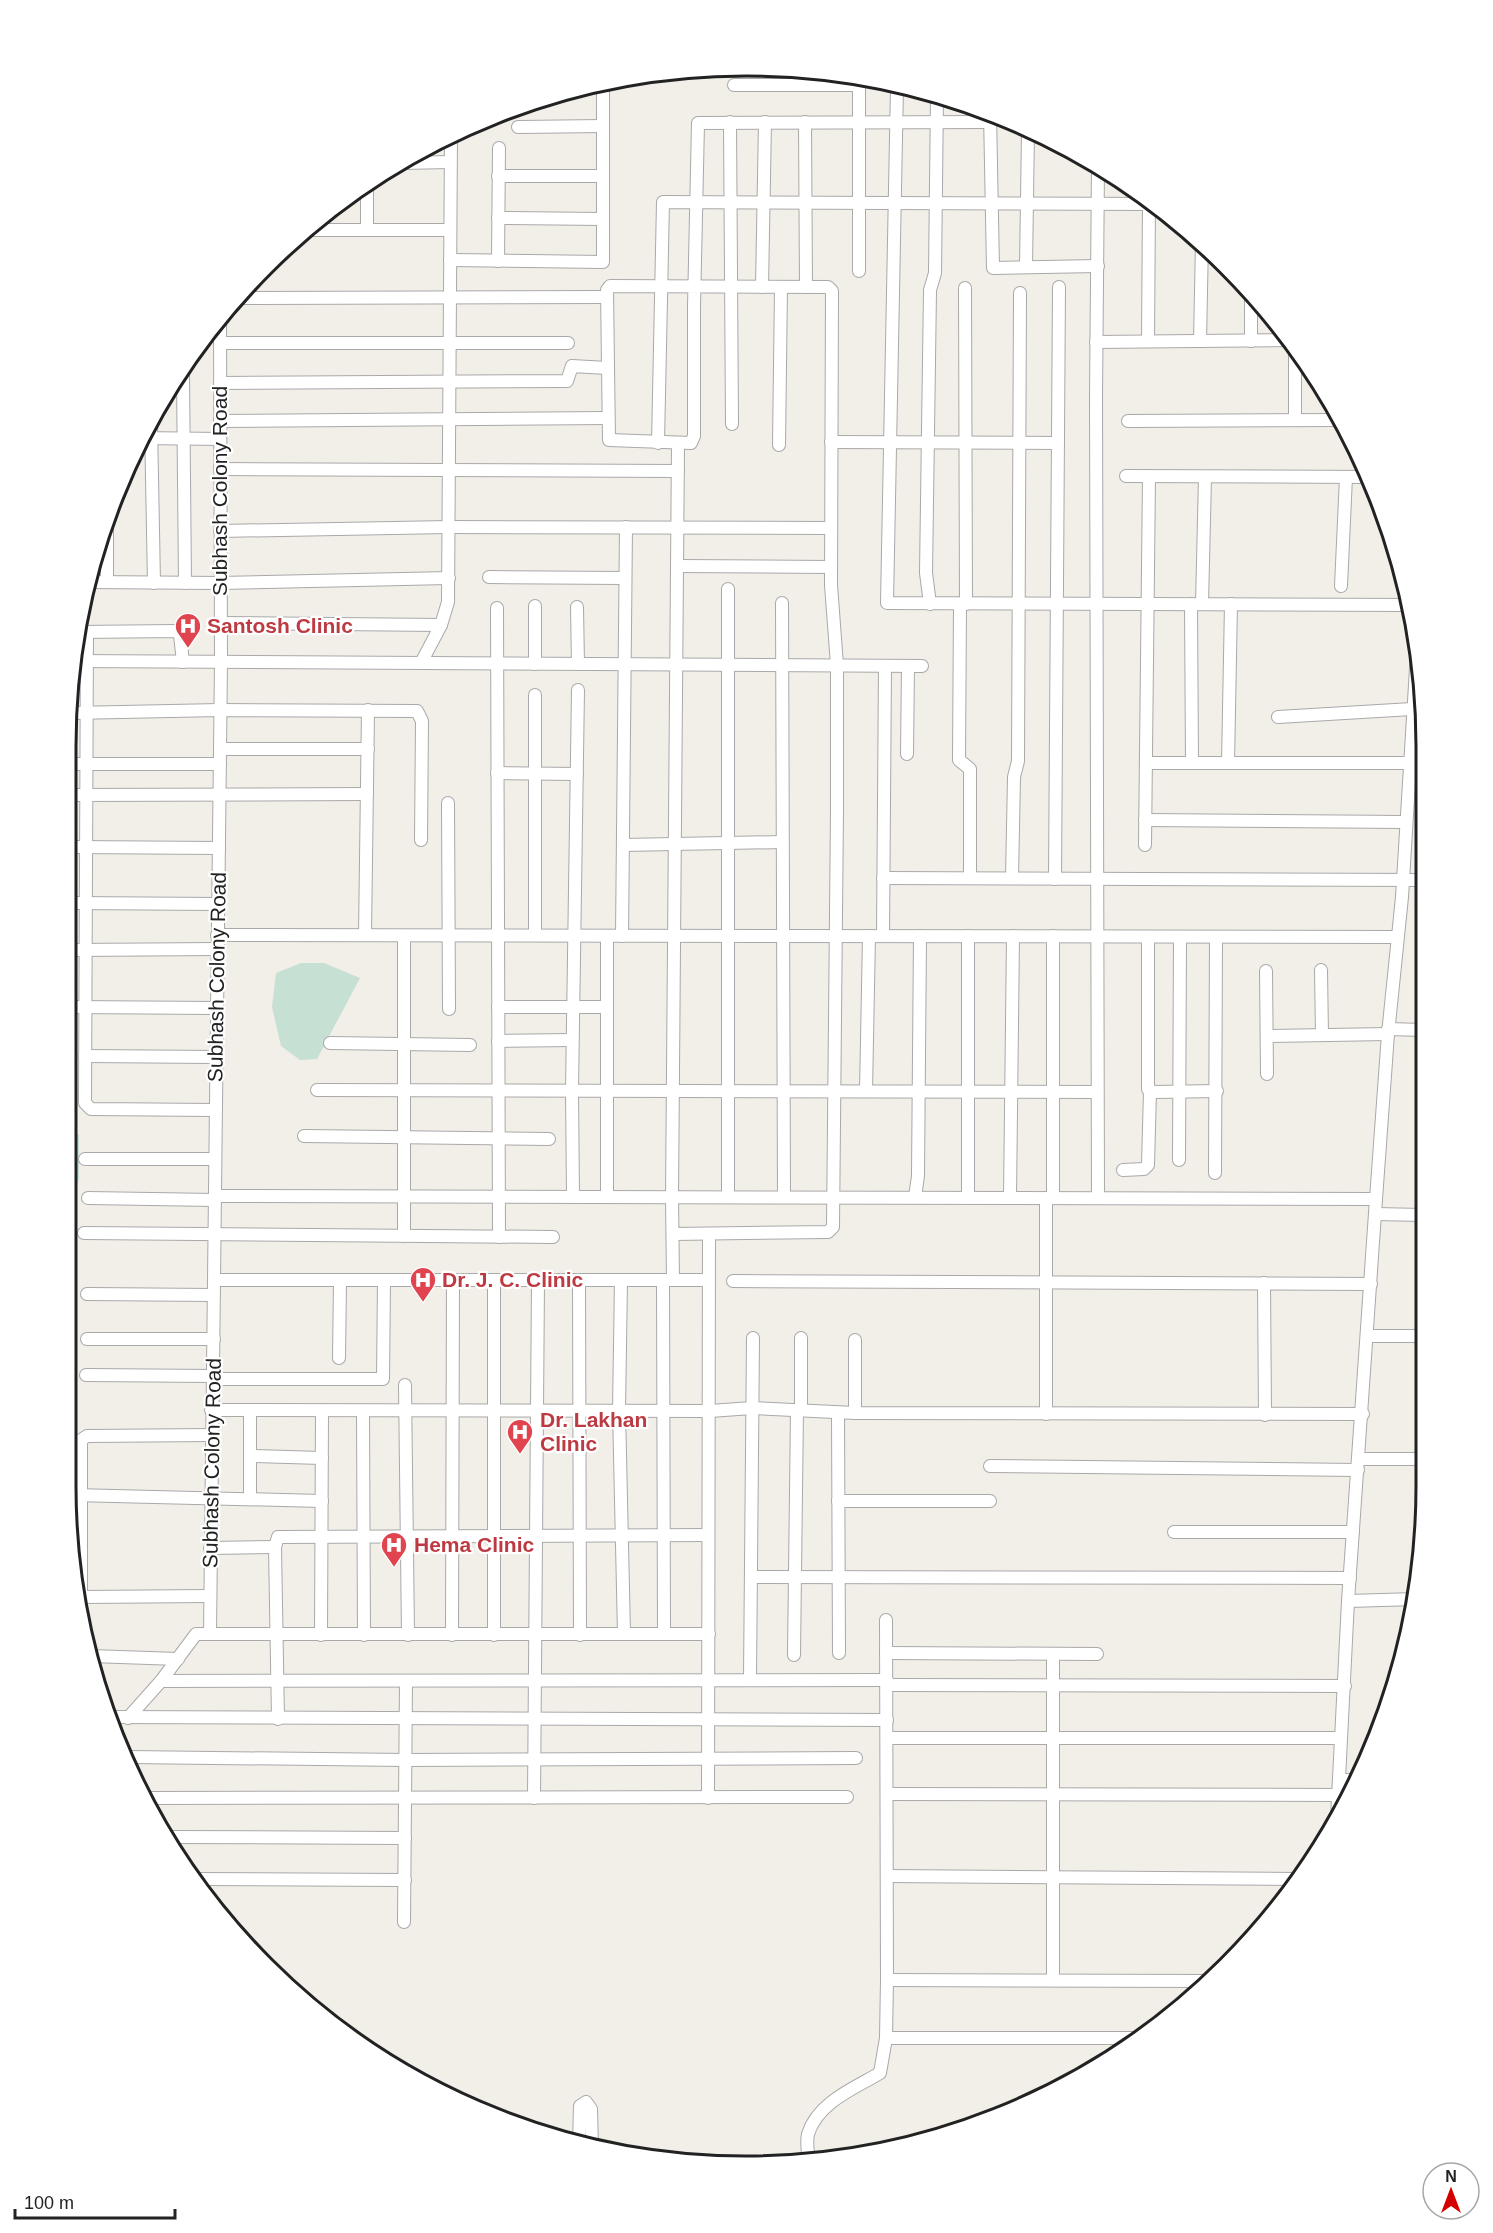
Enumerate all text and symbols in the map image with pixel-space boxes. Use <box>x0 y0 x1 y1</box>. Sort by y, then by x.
street label: Subhash Colony Road <box>208 386 231 596</box>
hospital icon: Santosh Clinic <box>173 611 203 649</box>
place label: Santosh Clinic <box>207 614 353 637</box>
street label: Subhash Colony Road <box>203 872 230 1082</box>
hospital icon: Dr. J. C. Clinic <box>408 1265 438 1303</box>
place label: Dr. J. C. Clinic <box>442 1268 584 1291</box>
street label: Subhash Colony Road <box>198 1358 225 1568</box>
place label: Dr. Lakhan Clinic <box>540 1408 647 1455</box>
hospital icon: Dr. Lakhan Clinic <box>505 1417 535 1455</box>
hospital icon: Hema Clinic <box>379 1530 409 1568</box>
place label: Hema Clinic <box>414 1533 535 1556</box>
north arrow <box>1421 2161 1481 2221</box>
text: N <box>1445 2168 1457 2185</box>
scale bar <box>15 2182 176 2220</box>
text: 100 m <box>24 2193 74 2213</box>

